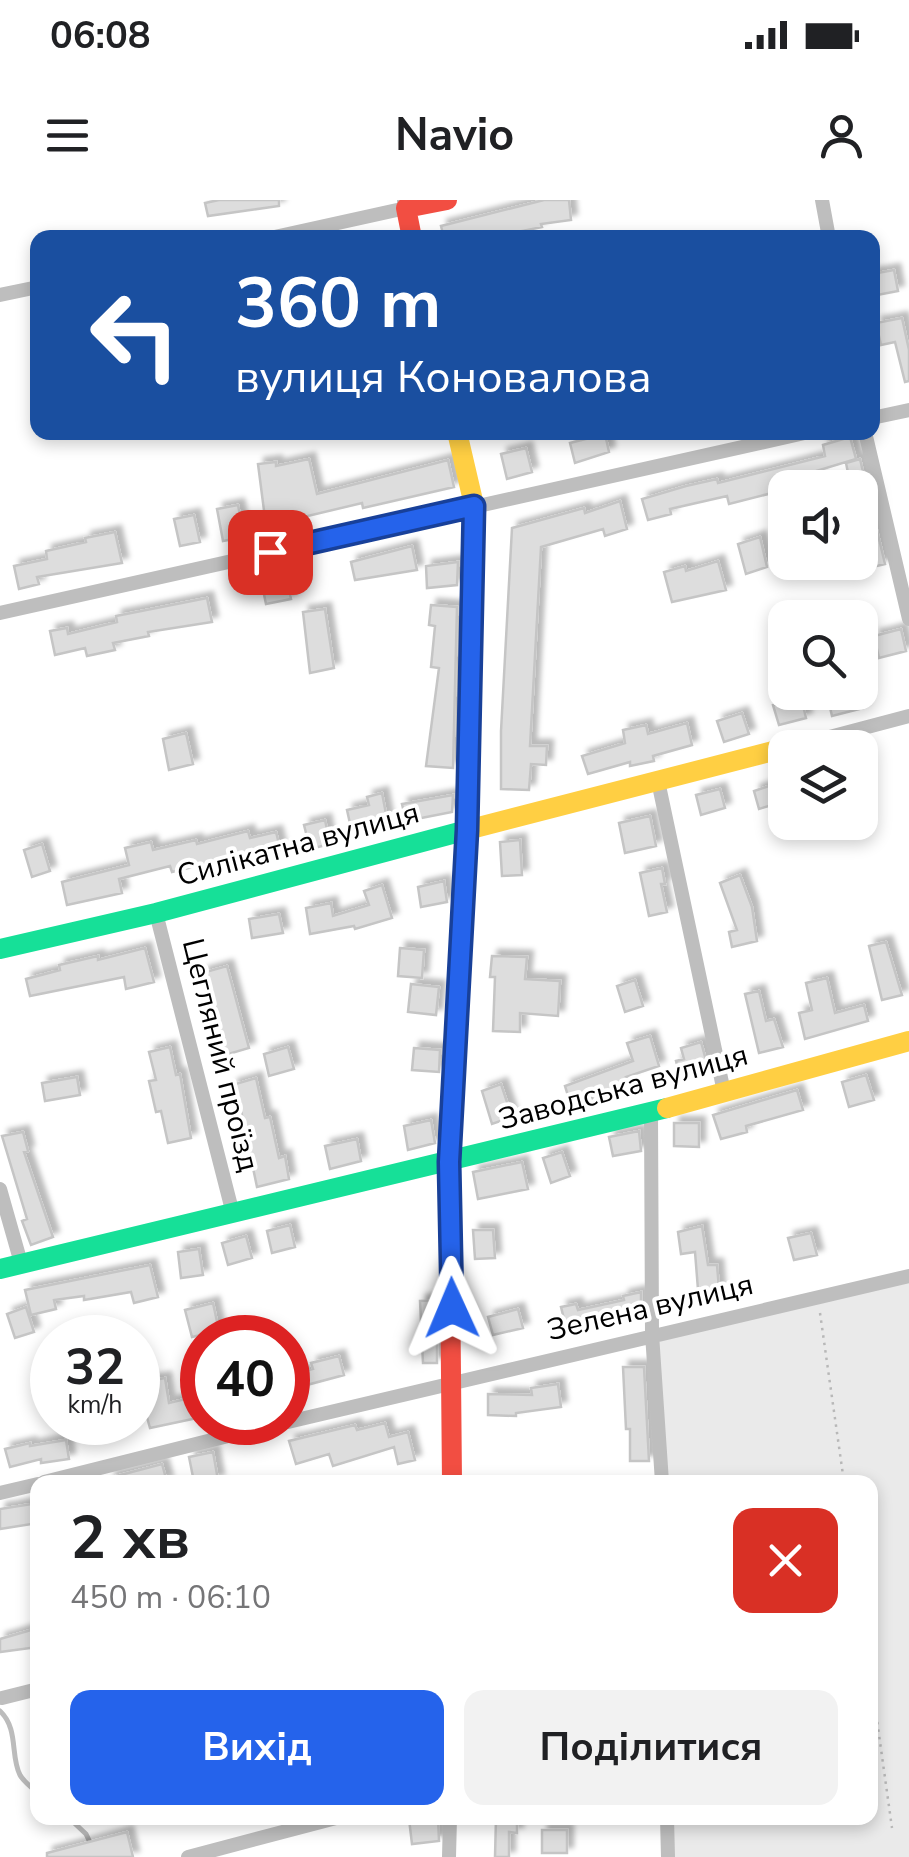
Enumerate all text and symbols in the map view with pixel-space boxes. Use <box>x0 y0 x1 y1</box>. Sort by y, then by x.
text: 06:08 <box>50 10 151 61</box>
text: Navio <box>395 105 514 166</box>
icon: menu <box>40 108 95 163</box>
icon: person <box>814 108 869 163</box>
text: 360 m <box>235 256 441 352</box>
icon: left <box>70 270 200 400</box>
text: вулиця Коновалова <box>235 347 652 408</box>
map controls <box>768 470 878 840</box>
button: sound <box>768 470 878 580</box>
pin <box>228 510 313 595</box>
icon: arrive <box>243 525 298 580</box>
button: search <box>768 600 878 710</box>
button: layers <box>768 730 878 840</box>
street label: Силікатна вулиця <box>173 792 424 897</box>
street label: Цегляний проїзд <box>172 934 269 1176</box>
street label: Заводська вулиця <box>494 1034 752 1140</box>
position arrow <box>400 1256 504 1360</box>
street label: Зелена вулиця <box>543 1264 757 1351</box>
speed limit sign: 40 <box>180 1315 310 1445</box>
text: 32 <box>65 1333 125 1402</box>
text: km/h <box>67 1388 123 1422</box>
text: 2 хв <box>70 1497 190 1579</box>
button: close <box>733 1508 838 1613</box>
text: 450 m · 06:10 <box>70 1576 271 1619</box>
button: Вихід <box>70 1690 444 1805</box>
button: Поділитися <box>464 1690 838 1805</box>

